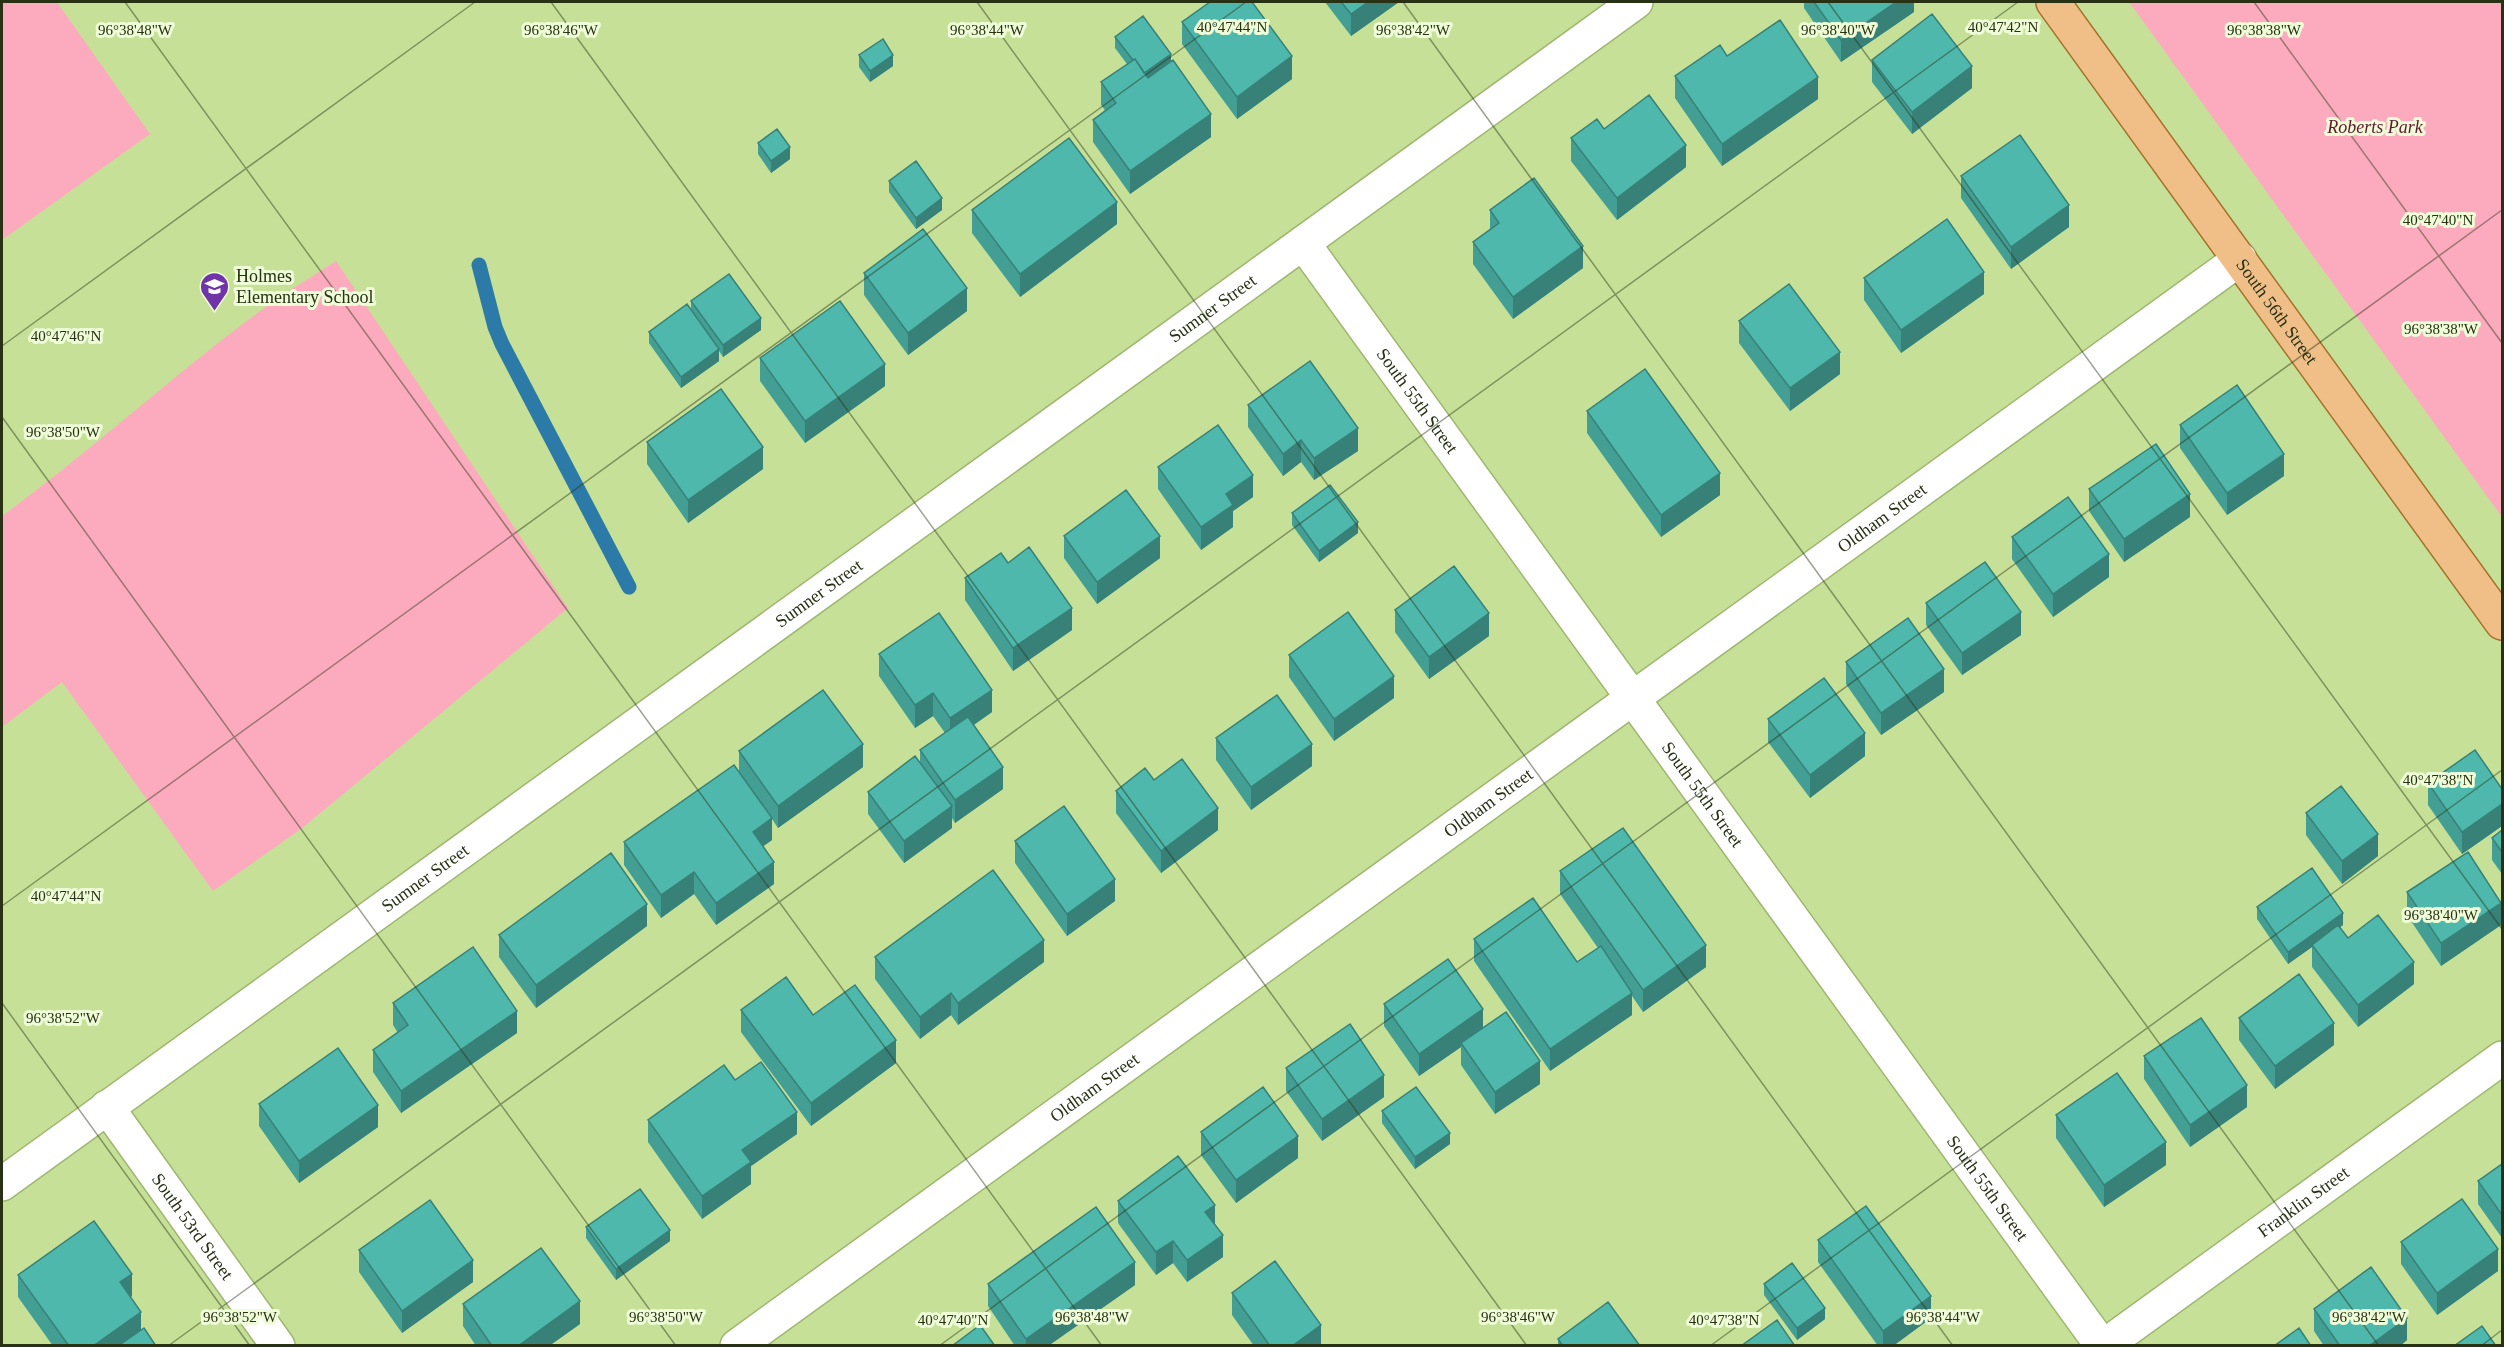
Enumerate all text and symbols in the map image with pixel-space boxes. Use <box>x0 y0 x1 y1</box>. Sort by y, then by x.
text: 40°47'44"N <box>1197 19 1267 35</box>
text: 40°47'42"N <box>1968 19 2038 35</box>
text: 96°38'48"W <box>98 22 173 38</box>
text: 96°38'46"W <box>524 22 599 38</box>
text: 96°38'44"W <box>950 22 1025 38</box>
text: 96°38'42"W <box>1376 22 1451 38</box>
text: 96°38'40"W <box>1801 22 1876 38</box>
text: 96°38'38"W <box>2227 22 2302 38</box>
park label: Roberts Park <box>2326 117 2424 137</box>
text: 40°47'40"N <box>2403 212 2473 228</box>
street label: South 56th Street <box>2232 255 2322 368</box>
place label: Holmes Elementary School <box>236 266 373 307</box>
school or university icon: Holmes Elementary School <box>199 270 231 312</box>
street label: Sumner Street <box>1165 270 1260 347</box>
text: 96°38'38"W <box>2404 321 2479 337</box>
text: 40°47'46"N <box>31 328 101 344</box>
street label: South 55th Street <box>1373 344 1462 457</box>
text: 96°38'50"W <box>26 424 101 440</box>
street label: Oldham Street <box>1834 479 1930 557</box>
street label: Sumner Street <box>771 555 866 631</box>
street label: South 55th Street <box>1658 738 1747 851</box>
street label: Oldham Street <box>1440 764 1536 842</box>
text: 40°47'38"N <box>2403 772 2473 788</box>
street label: Sumner Street <box>378 840 472 916</box>
text: 40°47'44"N <box>31 888 101 904</box>
text: 96°38'40"W <box>2404 907 2479 923</box>
text: 96°38'52"W <box>26 1010 101 1026</box>
street label: Oldham Street <box>1046 1049 1143 1126</box>
street label: South 55th Street <box>1943 1132 2032 1245</box>
street label: Franklin Street <box>2254 1162 2353 1241</box>
street label: South 53rd Street <box>148 1169 237 1284</box>
text: 96°38'52"W <box>203 1309 278 1325</box>
text: 96°38'50"W <box>629 1309 704 1325</box>
text: 96°38'48"W <box>1055 1309 1130 1325</box>
text: 96°38'46"W <box>1481 1309 1556 1325</box>
text: 96°38'44"W <box>1906 1309 1981 1325</box>
text: 96°38'42"W <box>2332 1309 2407 1325</box>
text: 40°47'40"N <box>918 1312 988 1328</box>
text: 40°47'38"N <box>1689 1312 1759 1328</box>

